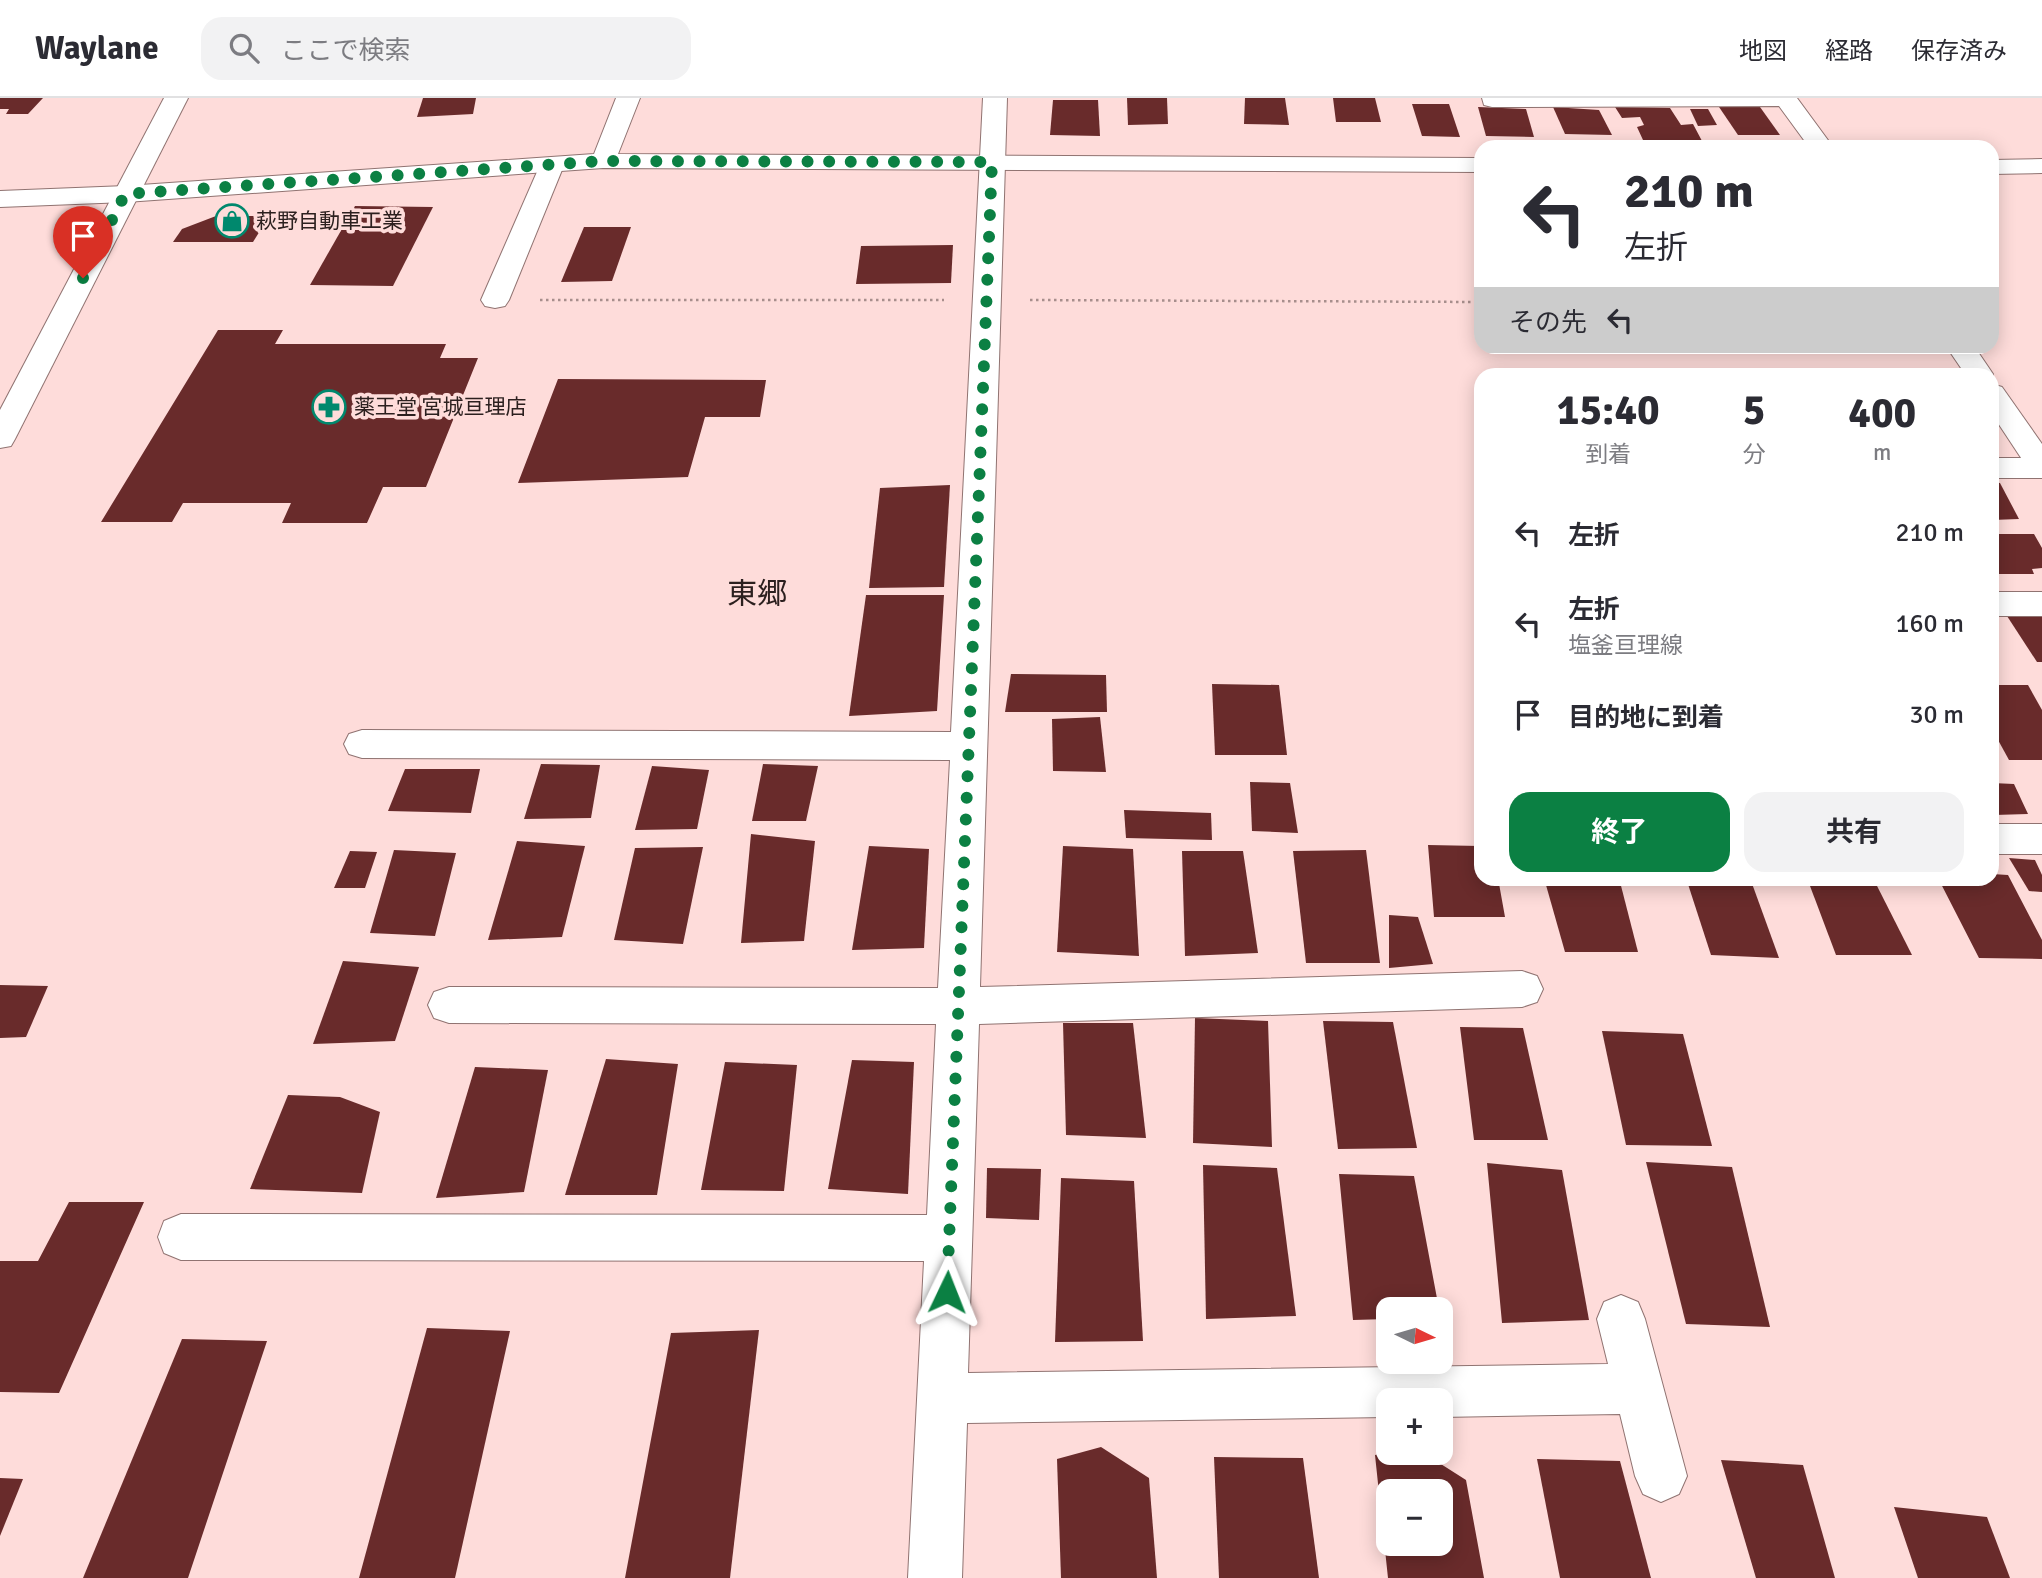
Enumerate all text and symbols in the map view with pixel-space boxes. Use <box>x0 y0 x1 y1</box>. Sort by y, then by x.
search box <box>201 17 691 80</box>
text: Waylane <box>35 28 159 69</box>
icon: search <box>225 29 263 67</box>
text: ここで検索 <box>281 35 411 67</box>
text: 地図 <box>1739 36 1787 66</box>
text: 経路 <box>1825 36 1873 66</box>
text: 保存済み <box>1911 36 2007 66</box>
text: 210 m <box>1624 161 1754 221</box>
icon: left <box>1509 168 1600 259</box>
shop icon: 萩野自動車工業 <box>213 202 251 240</box>
pin <box>53 206 113 278</box>
place label: 萩野自動車工業 <box>256 208 403 234</box>
icon: arrive <box>64 217 102 255</box>
text: 左折 <box>1624 228 1688 267</box>
icon: left <box>1601 301 1639 339</box>
text: その先 <box>1509 307 1587 339</box>
text: 15:40 <box>1557 385 1660 436</box>
text: 5 <box>1743 385 1765 436</box>
pharmacy icon: 薬王堂 宮城亘理店 <box>310 388 348 426</box>
text: 400 <box>1848 388 1916 439</box>
place label: 薬王堂 宮城亘理店 <box>354 394 527 420</box>
text: m <box>1873 438 1891 467</box>
text: 到着 <box>1585 440 1631 469</box>
text: 分 <box>1743 440 1766 469</box>
icon: left <box>1509 514 1547 552</box>
text: 210 m <box>1895 517 1964 549</box>
text: 左折 <box>1568 520 1620 552</box>
district label: 東郷 <box>727 576 787 613</box>
text: 左折 <box>1568 594 1620 626</box>
icon: left <box>1509 605 1547 643</box>
text: 160 m <box>1895 608 1964 640</box>
text: 塩釜亘理線 <box>1568 631 1683 660</box>
icon: arrive <box>1509 696 1547 734</box>
text: 30 m <box>1909 699 1964 731</box>
text: 目的地に到着 <box>1568 702 1724 734</box>
button: 終了 <box>1509 792 1730 872</box>
button: 共有 <box>1744 792 1964 872</box>
position arrow <box>910 1255 984 1329</box>
north arrow <box>1376 1297 1452 1374</box>
map controls <box>1376 1297 1453 1556</box>
button: + <box>1376 1388 1453 1465</box>
button: − <box>1376 1479 1453 1556</box>

